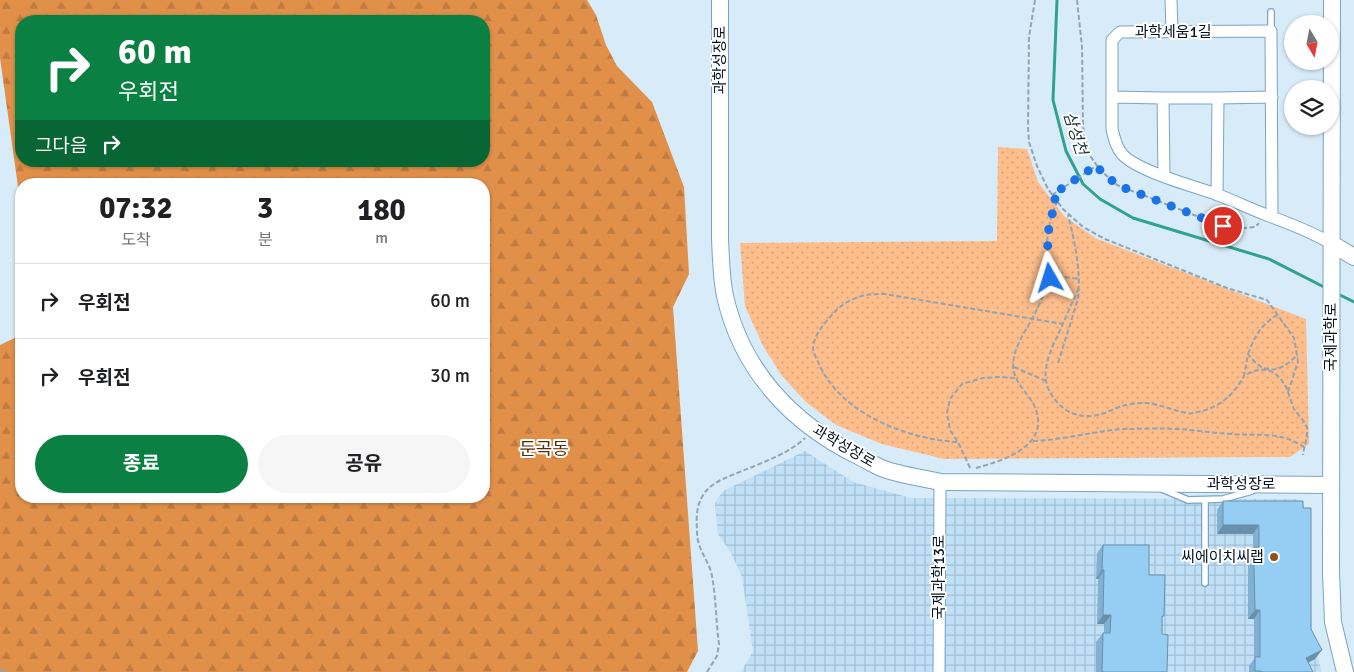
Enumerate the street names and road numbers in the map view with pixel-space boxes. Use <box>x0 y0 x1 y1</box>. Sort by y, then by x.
street label: 과학세움1길 <box>1134 23 1212 41</box>
street label: 과학성장로 <box>711 25 729 95</box>
street label: 국제과학로 <box>1322 302 1340 372</box>
street label: 과학성장로 <box>810 421 878 471</box>
street label: 과학성장로 <box>1206 475 1276 493</box>
street label: 국제과학13로 <box>930 534 948 620</box>

